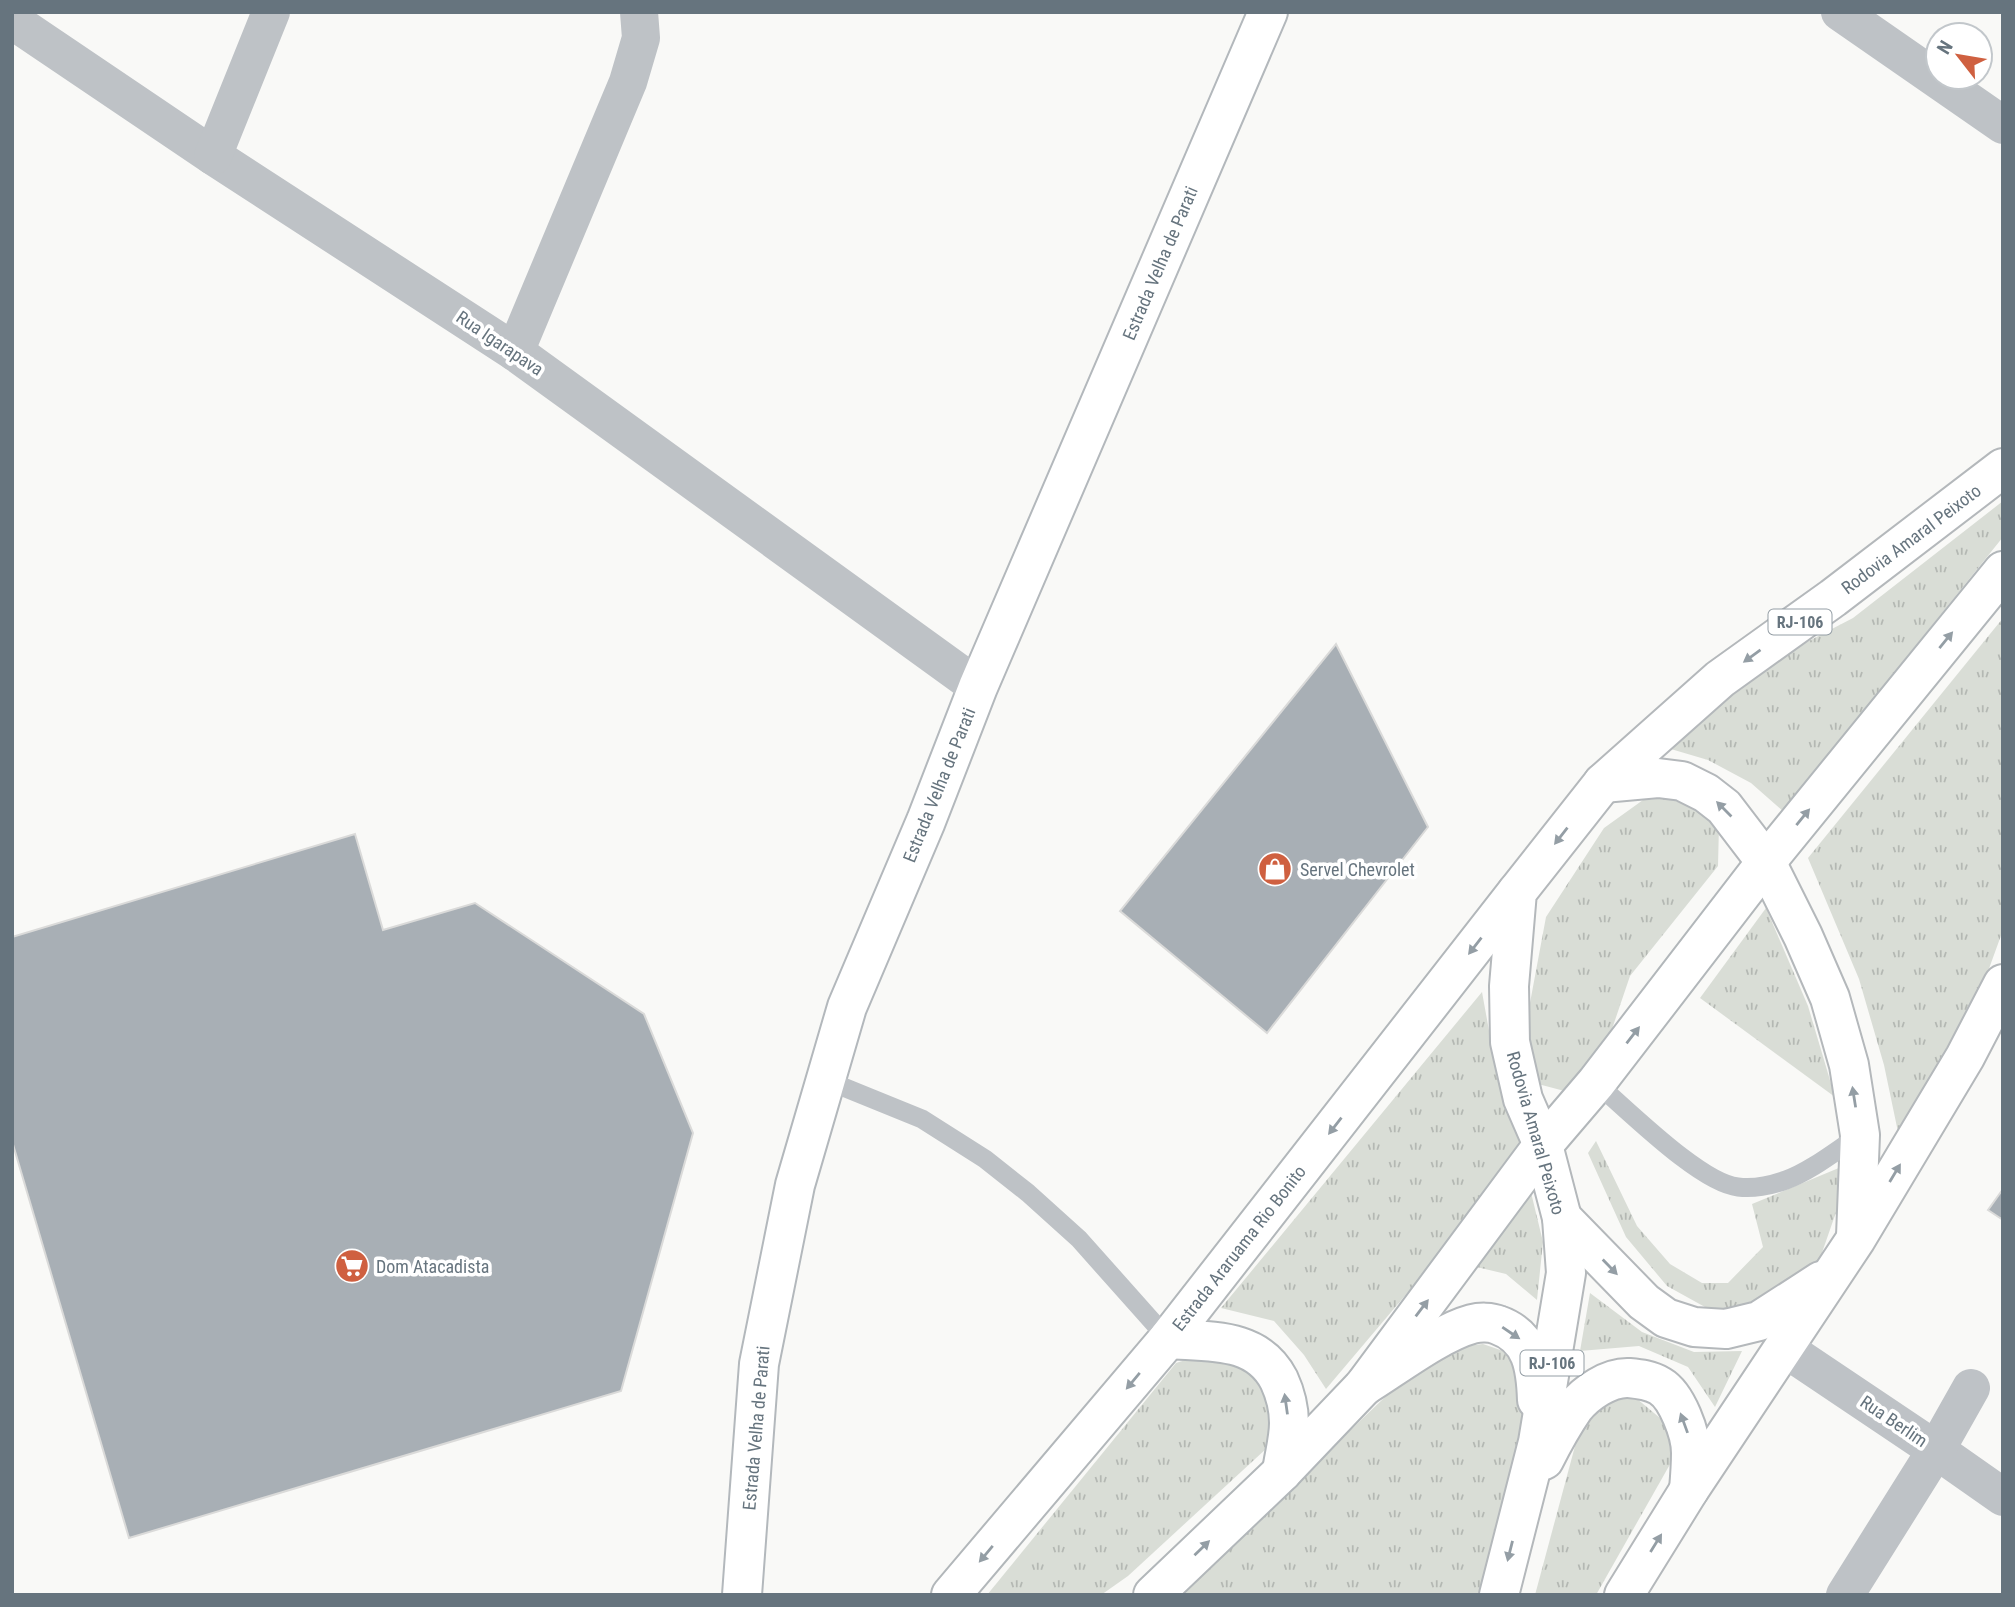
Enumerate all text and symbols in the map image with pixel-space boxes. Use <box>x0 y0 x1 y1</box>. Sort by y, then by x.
north arrow <box>1924 21 1994 91</box>
text: N <box>1932 37 1958 58</box>
street label: Estrada Velha de Parati <box>1118 183 1202 343</box>
street label: Rua Igarapava <box>453 306 547 380</box>
street label: Rodovia Amaral Peixoto <box>1837 480 1985 598</box>
road number: RJ-106 <box>1769 610 1832 635</box>
one-way arrow <box>1938 632 1953 649</box>
one-way arrow <box>1743 649 1761 663</box>
street label: Estrada Velha de Parati <box>898 705 980 865</box>
one-way arrow <box>1717 801 1733 818</box>
one-way arrow <box>1795 809 1810 826</box>
one-way arrow <box>1554 827 1568 845</box>
shop icon: Servel Chevrolet <box>1256 850 1294 888</box>
place label: Servel Chevrolet <box>1300 859 1415 880</box>
one-way arrow <box>1468 937 1483 955</box>
one-way arrow <box>1625 1027 1640 1045</box>
street label: Rodovia Amaral Peixoto <box>1503 1049 1569 1217</box>
one-way arrow <box>1848 1086 1859 1108</box>
one-way arrow <box>1328 1116 1343 1134</box>
street label: Estrada Araruama Rio Bonito <box>1168 1161 1310 1335</box>
one-way arrow <box>1889 1163 1902 1182</box>
supermarket icon: Dom Atacadista <box>333 1247 371 1285</box>
place label: Dom Atacadista <box>376 1256 489 1277</box>
one-way arrow <box>1602 1259 1618 1275</box>
one-way arrow <box>1414 1300 1429 1318</box>
one-way arrow <box>1502 1326 1520 1340</box>
street label: Estrada Velha de Parati <box>738 1345 774 1511</box>
road number: RJ-106 <box>1520 1350 1584 1376</box>
one-way arrow <box>1126 1372 1141 1389</box>
street label: Rua Berlim <box>1856 1391 1932 1451</box>
one-way arrow <box>1281 1393 1292 1415</box>
one-way arrow <box>1678 1413 1689 1434</box>
one-way arrow <box>1650 1533 1663 1552</box>
one-way arrow <box>1193 1540 1210 1556</box>
one-way arrow <box>1504 1540 1515 1562</box>
one-way arrow <box>978 1545 994 1563</box>

